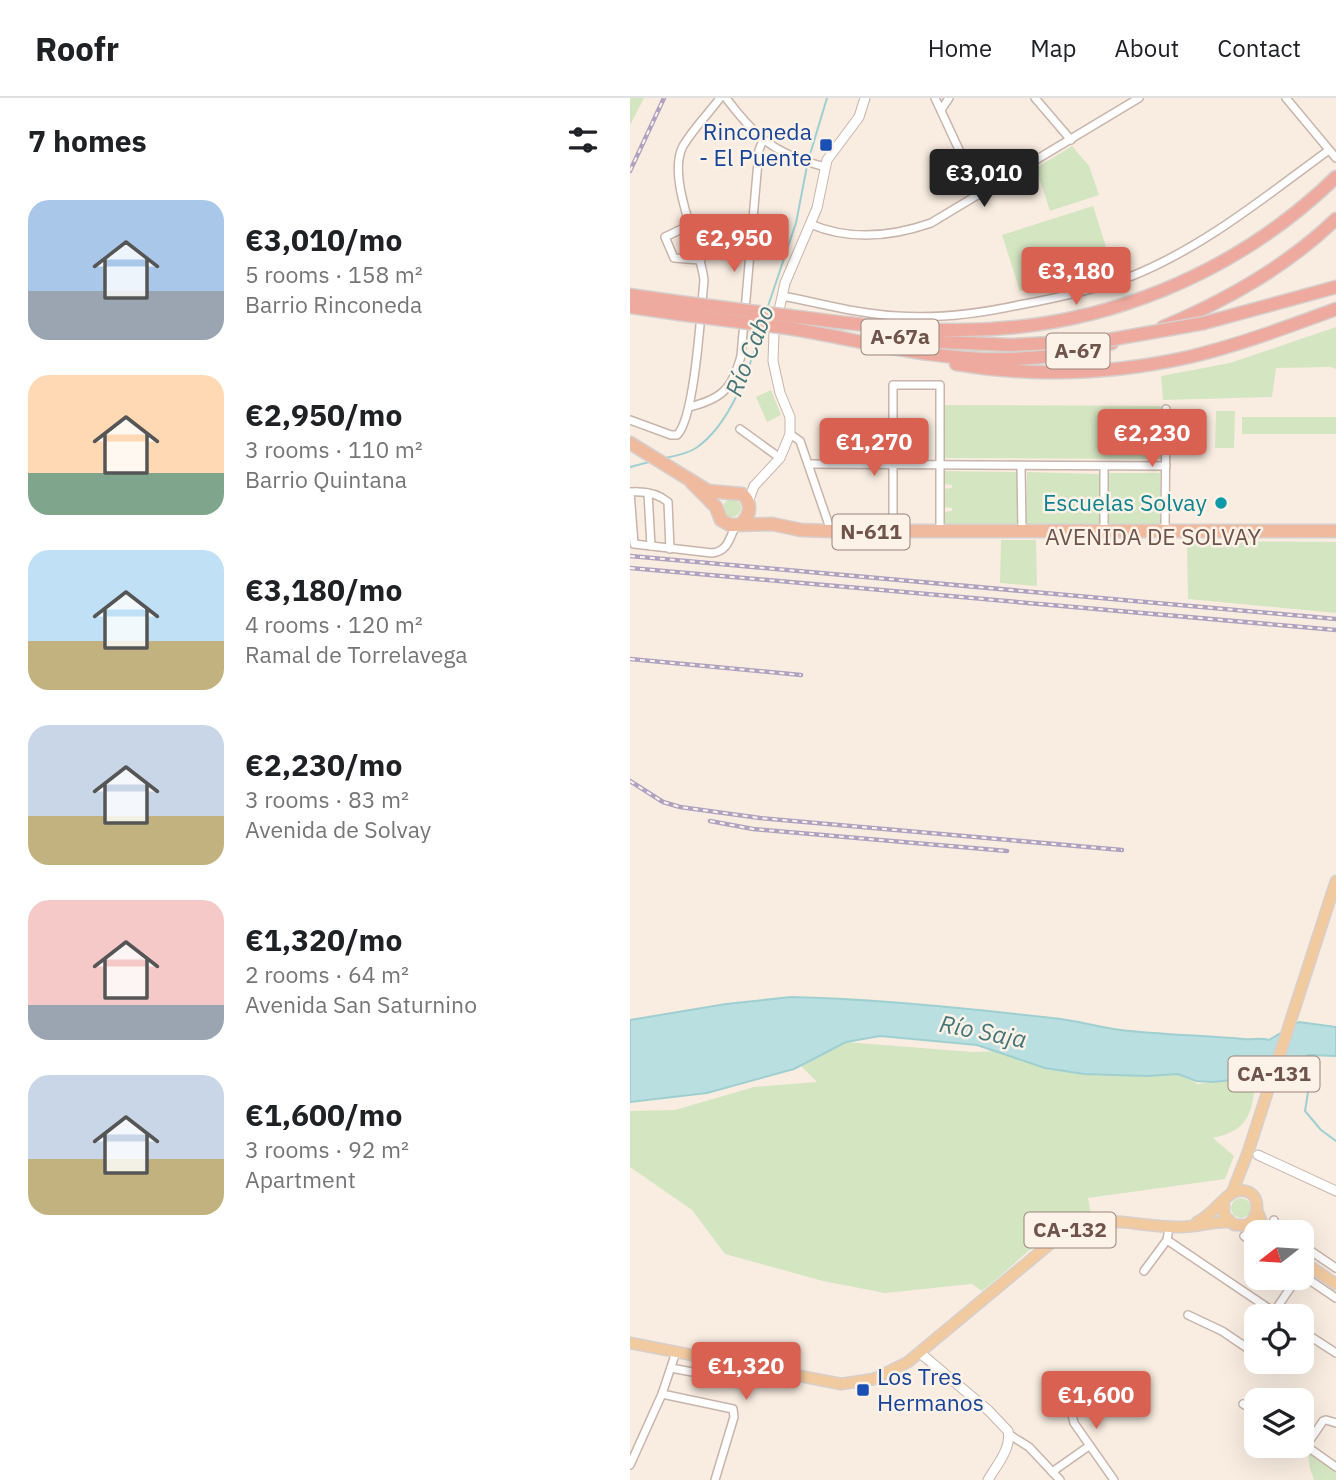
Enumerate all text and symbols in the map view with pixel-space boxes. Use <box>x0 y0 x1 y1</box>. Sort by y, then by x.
text: Roofr <box>35 27 119 70</box>
text: Home <box>928 32 992 64</box>
text: Map <box>1030 32 1076 64</box>
text: About <box>1114 32 1179 64</box>
text: Contact <box>1217 32 1301 64</box>
place label: Rinconeda - El Puente <box>699 116 812 172</box>
text: 7 homes <box>28 121 147 160</box>
icon: filters <box>564 121 602 159</box>
marker: Rinconeda - El Puente <box>818 137 834 153</box>
pin: €3,010 <box>927 150 1041 209</box>
text: €3,010 <box>946 157 1022 187</box>
pin: €2,950 <box>677 214 791 274</box>
text: €3,010/mo <box>245 220 402 259</box>
text: €2,950 <box>696 222 772 252</box>
icon: home <box>84 228 168 312</box>
pin: €3,180 <box>1019 248 1133 307</box>
text: €3,180 <box>1038 255 1114 285</box>
text: 5 rooms · 158 m² <box>245 259 423 289</box>
text: Barrio Rinconeda <box>245 289 422 319</box>
water label: Río Cabo <box>717 300 781 401</box>
road number: A-67a <box>862 320 938 354</box>
road number: A-67 <box>1046 334 1110 368</box>
text: €2,950/mo <box>245 395 402 434</box>
icon: home <box>84 403 168 487</box>
pin: €2,230 <box>1095 410 1209 469</box>
text: €2,230 <box>1114 417 1190 447</box>
pin: €1,270 <box>817 418 931 478</box>
text: €1,270 <box>836 426 912 456</box>
text: 3 rooms · 110 m² <box>245 434 423 464</box>
text: Barrio Quintana <box>245 464 407 494</box>
place label: Escuelas Solvay <box>1043 487 1208 517</box>
marker: Escuelas Solvay <box>1213 495 1229 511</box>
road number: N-611 <box>832 514 910 550</box>
street label: AVENIDA DE SOLVAY <box>1045 521 1261 551</box>
text: €3,180/mo <box>245 570 402 609</box>
icon: home <box>84 578 168 662</box>
text: 4 rooms · 120 m² <box>245 609 423 639</box>
text: Ramal de Torrelavega <box>245 639 468 669</box>
text: €2,230/mo <box>245 745 402 784</box>
icon: home <box>84 753 168 837</box>
text: 3 rooms · 83 m² <box>245 784 409 814</box>
text: Avenida de Solvay <box>245 814 431 844</box>
text: €1,320/mo <box>245 920 402 959</box>
icon: home <box>84 928 168 1012</box>
text: 2 rooms · 64 m² <box>245 959 409 989</box>
text: Avenida San Saturnino <box>245 989 477 1019</box>
water label: Río Saja <box>937 1007 1029 1055</box>
road number: CA-131 <box>1228 1056 1320 1091</box>
text: €1,600/mo <box>245 1095 402 1134</box>
icon: home <box>84 1103 168 1187</box>
text: 3 rooms · 92 m² <box>245 1134 409 1164</box>
text: Apartment <box>245 1164 356 1194</box>
road number: CA-132 <box>1024 1212 1116 1248</box>
north arrow <box>1244 1220 1314 1290</box>
map controls <box>1244 1220 1314 1458</box>
button: locate <box>1244 1304 1314 1374</box>
pin: €1,320 <box>689 1342 803 1402</box>
text: €1,320 <box>708 1350 784 1380</box>
place label: Los Tres Hermanos <box>877 1361 984 1417</box>
pin: €1,600 <box>1039 1372 1153 1431</box>
text: €1,600 <box>1058 1379 1134 1409</box>
marker: Los Tres Hermanos <box>855 1382 871 1398</box>
button: layers <box>1244 1388 1314 1458</box>

